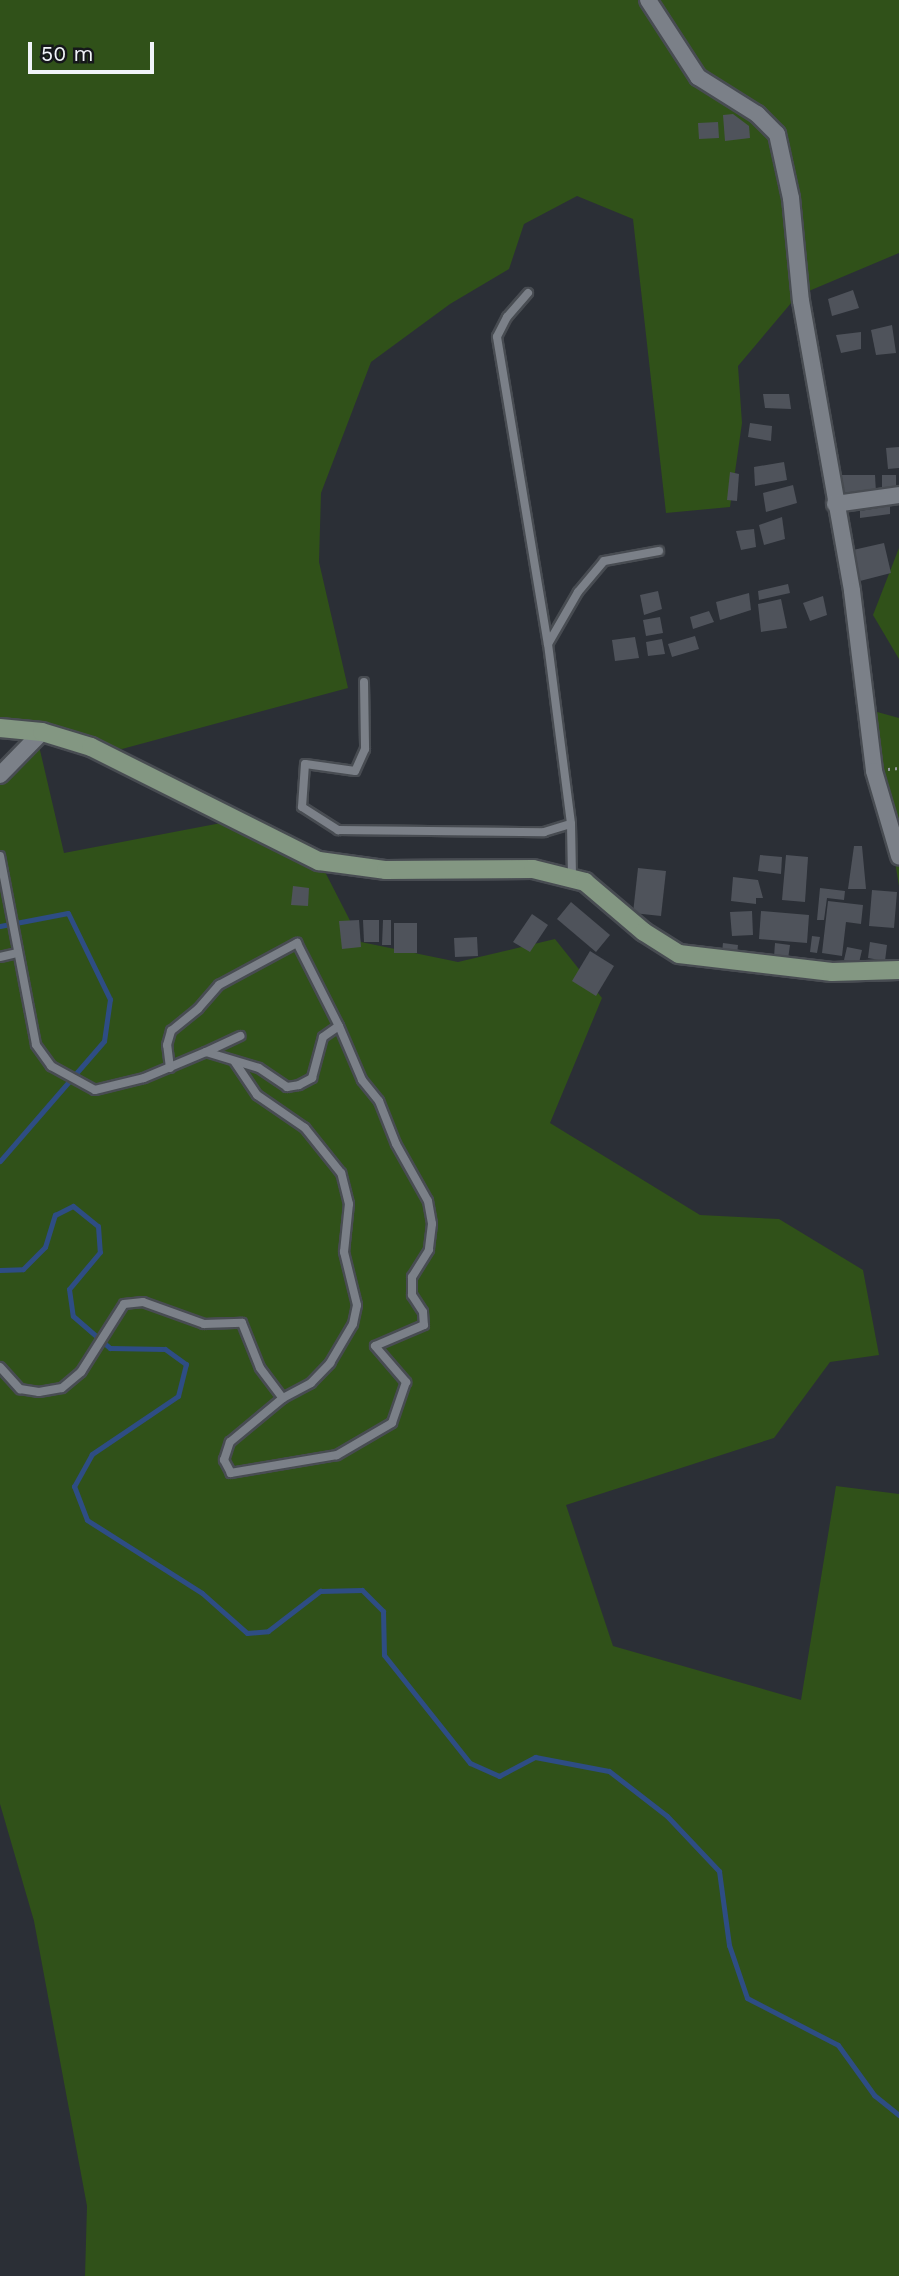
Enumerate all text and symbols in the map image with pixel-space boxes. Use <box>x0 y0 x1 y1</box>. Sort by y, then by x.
scale bar <box>32 28 158 72</box>
text: 50 m <box>41 41 93 66</box>

